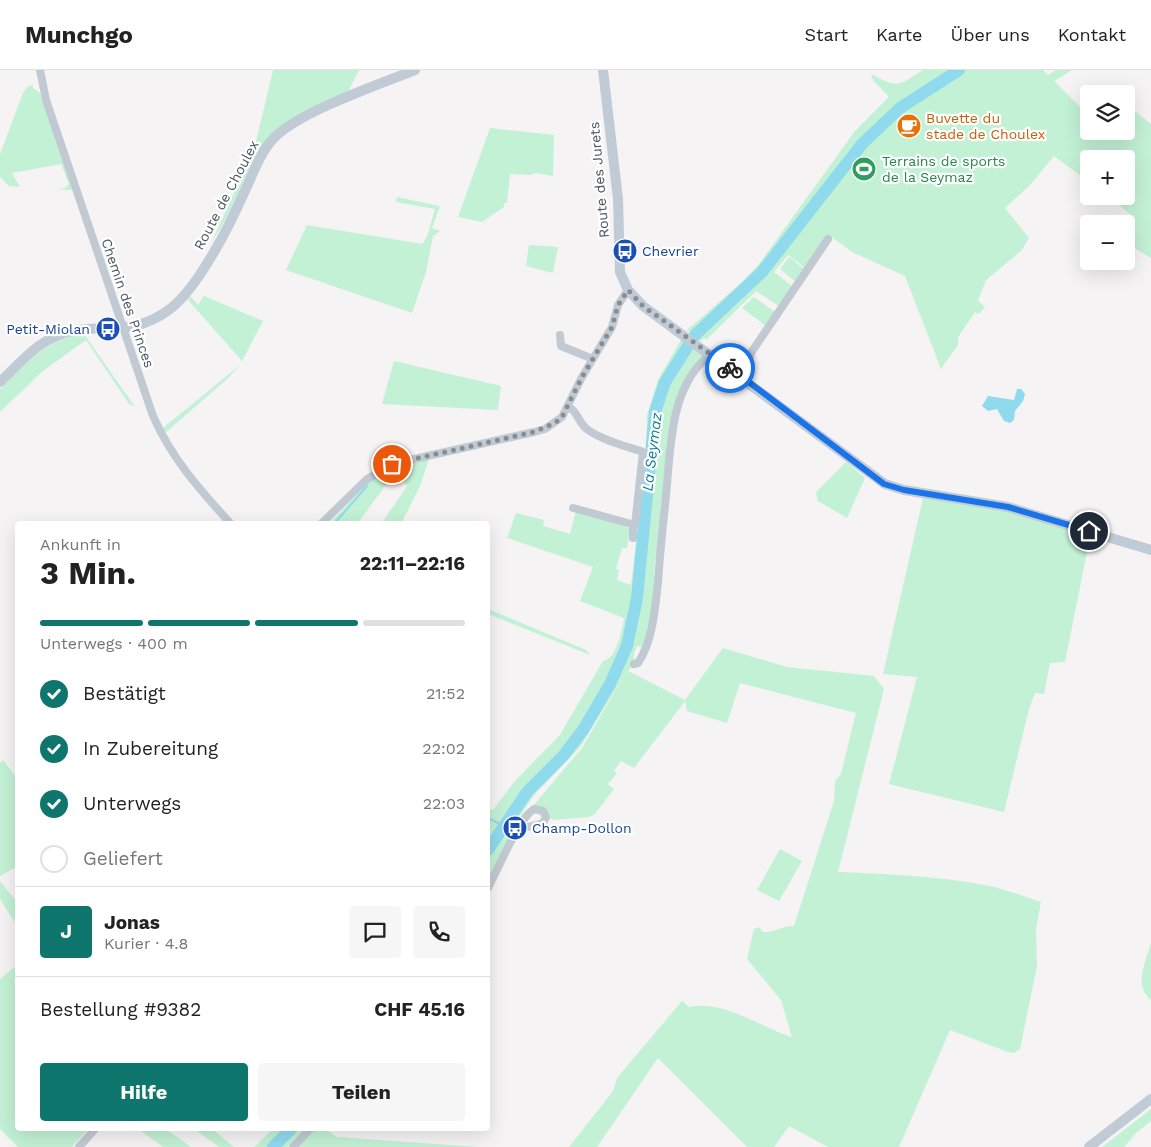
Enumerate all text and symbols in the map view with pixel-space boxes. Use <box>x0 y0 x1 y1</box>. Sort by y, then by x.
text: Munchgo <box>25 21 133 49</box>
text: Start <box>804 24 848 45</box>
text: Karte <box>876 24 923 45</box>
text: Über uns <box>951 24 1030 45</box>
text: Kontakt <box>1058 24 1126 45</box>
map controls <box>1080 85 1135 270</box>
button: layers <box>1080 85 1135 140</box>
place label: Buvette du stade de Choulex <box>926 110 1045 142</box>
cafe icon: Buvette du stade de Choulex <box>896 113 922 139</box>
street label: Route des Jurets <box>586 121 612 239</box>
street label: Route de Choulex <box>190 138 262 252</box>
button: + <box>1080 150 1135 205</box>
place label: Terrains de sports de la Seymaz <box>882 153 1005 185</box>
sports icon: Terrains de sports de la Seymaz <box>851 156 877 182</box>
button: − <box>1080 215 1135 270</box>
street label: Chemin des Princes <box>98 236 158 370</box>
bus stop icon: Chevrier <box>612 238 638 264</box>
place label: Chevrier <box>642 243 699 259</box>
bus stop icon: Petit-Miolan <box>95 316 121 342</box>
place label: Petit-Miolan <box>6 321 90 337</box>
courier <box>705 343 755 393</box>
icon: bike <box>716 354 744 382</box>
water label: La Seymaz <box>638 411 666 492</box>
pin <box>371 443 413 485</box>
icon: bag <box>378 450 406 478</box>
pin <box>1068 510 1110 552</box>
icon: home <box>1075 517 1103 545</box>
text: Ankunft in <box>40 535 121 554</box>
text: 22:11–22:16 <box>360 552 465 575</box>
text: 3 Min. <box>40 554 136 592</box>
text: Unterwegs · 400 m <box>40 634 188 653</box>
icon: check <box>40 680 68 708</box>
text: Bestätigt <box>83 682 166 705</box>
text: 21:52 <box>426 684 465 703</box>
icon: check <box>40 735 68 763</box>
text: In Zubereitung <box>83 737 218 760</box>
text: 22:02 <box>422 739 465 758</box>
icon: check <box>40 790 68 818</box>
text: Unterwegs <box>83 792 181 815</box>
text: 22:03 <box>423 794 465 813</box>
bus stop icon: Champ-Dollon <box>502 815 528 841</box>
place label: Champ-Dollon <box>532 820 632 836</box>
text: Geliefert <box>83 847 163 870</box>
button: chat <box>349 906 401 958</box>
button: phone <box>413 906 465 958</box>
text: Jonas <box>104 911 160 934</box>
text: J <box>60 920 72 943</box>
text: Kurier · 4.8 <box>104 934 188 953</box>
text: Bestellung #9382 <box>40 998 201 1021</box>
text: CHF 45.16 <box>374 998 465 1021</box>
button: Hilfe <box>40 1063 248 1121</box>
button: Teilen <box>258 1063 465 1121</box>

